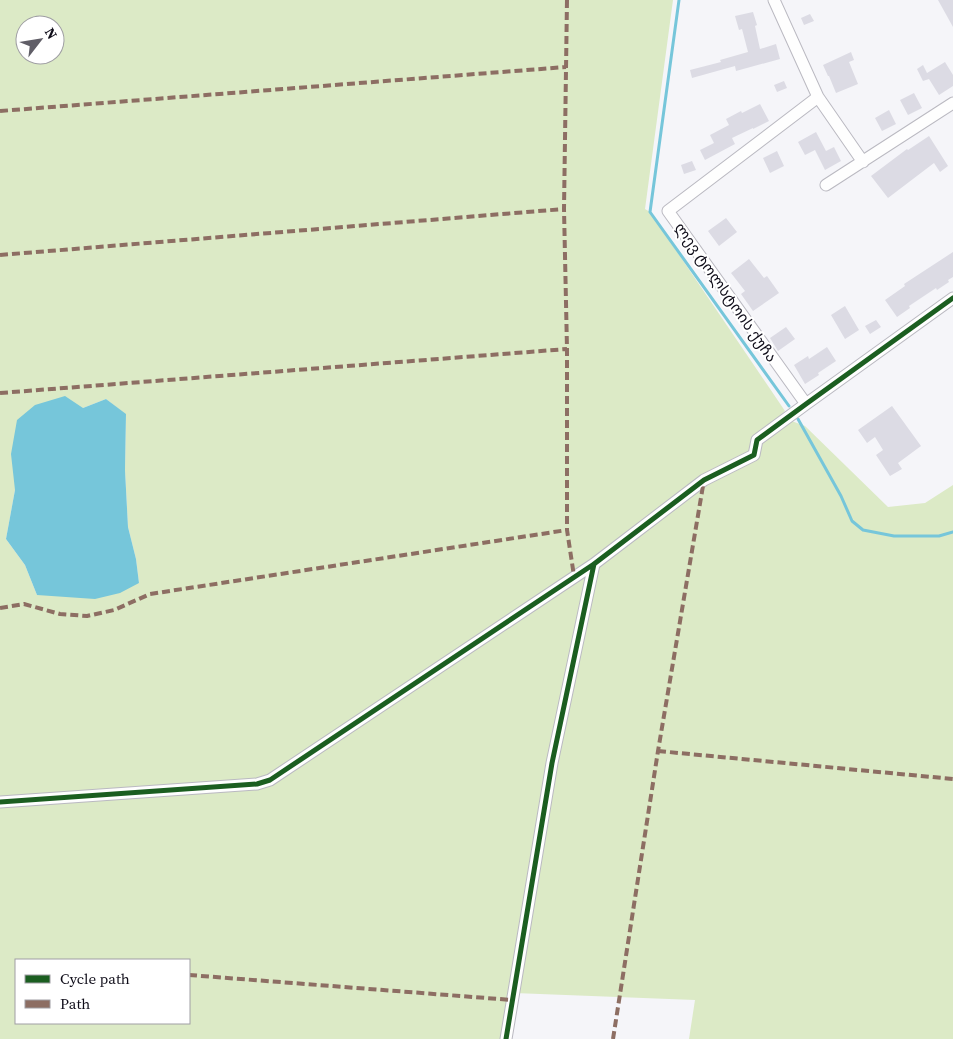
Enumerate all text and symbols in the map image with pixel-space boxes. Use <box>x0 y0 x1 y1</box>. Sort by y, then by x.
north arrow <box>15 15 65 65</box>
text: N <box>40 24 62 43</box>
street label: ლევ ტოლსტოის ქუჩა <box>670 218 782 366</box>
legend <box>15 959 190 1024</box>
text: Cycle path <box>60 968 130 989</box>
text: Path <box>60 993 90 1014</box>

